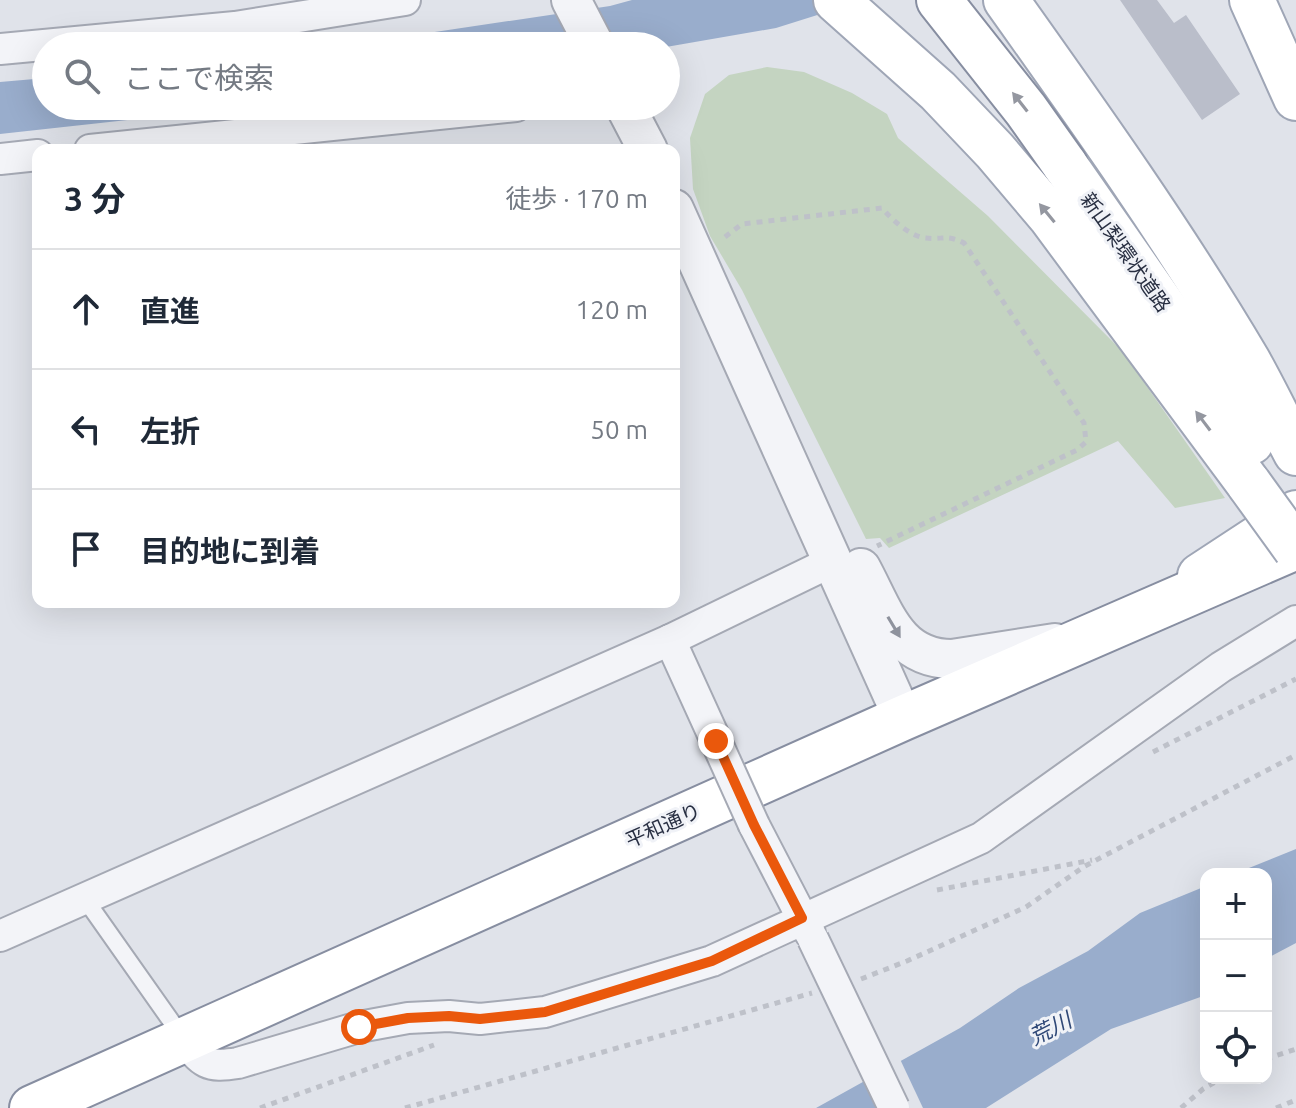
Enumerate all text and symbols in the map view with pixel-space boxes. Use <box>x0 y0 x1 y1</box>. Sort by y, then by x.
search box <box>32 32 680 120</box>
icon: search <box>60 54 104 98</box>
text: ここで検索 <box>124 61 274 95</box>
one-way arrow <box>1012 92 1028 112</box>
text: 3 分 <box>64 179 125 217</box>
text: 徒歩 · 170 m <box>505 184 648 213</box>
street label: 新山梨環状道路 <box>1076 188 1176 316</box>
one-way arrow <box>1039 203 1056 223</box>
icon: ahead <box>64 287 108 331</box>
text: 直進 <box>140 294 200 328</box>
text: 120 m <box>576 295 648 324</box>
icon: left <box>64 407 108 451</box>
one-way arrow <box>1195 411 1211 432</box>
text: 左折 <box>140 414 200 448</box>
text: 50 m <box>590 415 648 444</box>
icon: arrive <box>64 527 108 571</box>
text: 目的地に到着 <box>140 534 320 568</box>
one-way arrow <box>887 616 901 638</box>
route end <box>698 723 734 759</box>
street label: 平和通り <box>622 798 704 852</box>
map controls <box>1200 868 1272 1084</box>
button: + <box>1200 868 1272 940</box>
button: − <box>1200 940 1272 1012</box>
water label: 荒川 <box>1025 1006 1077 1049</box>
route start <box>341 1009 377 1045</box>
button: locate <box>1200 1012 1272 1084</box>

